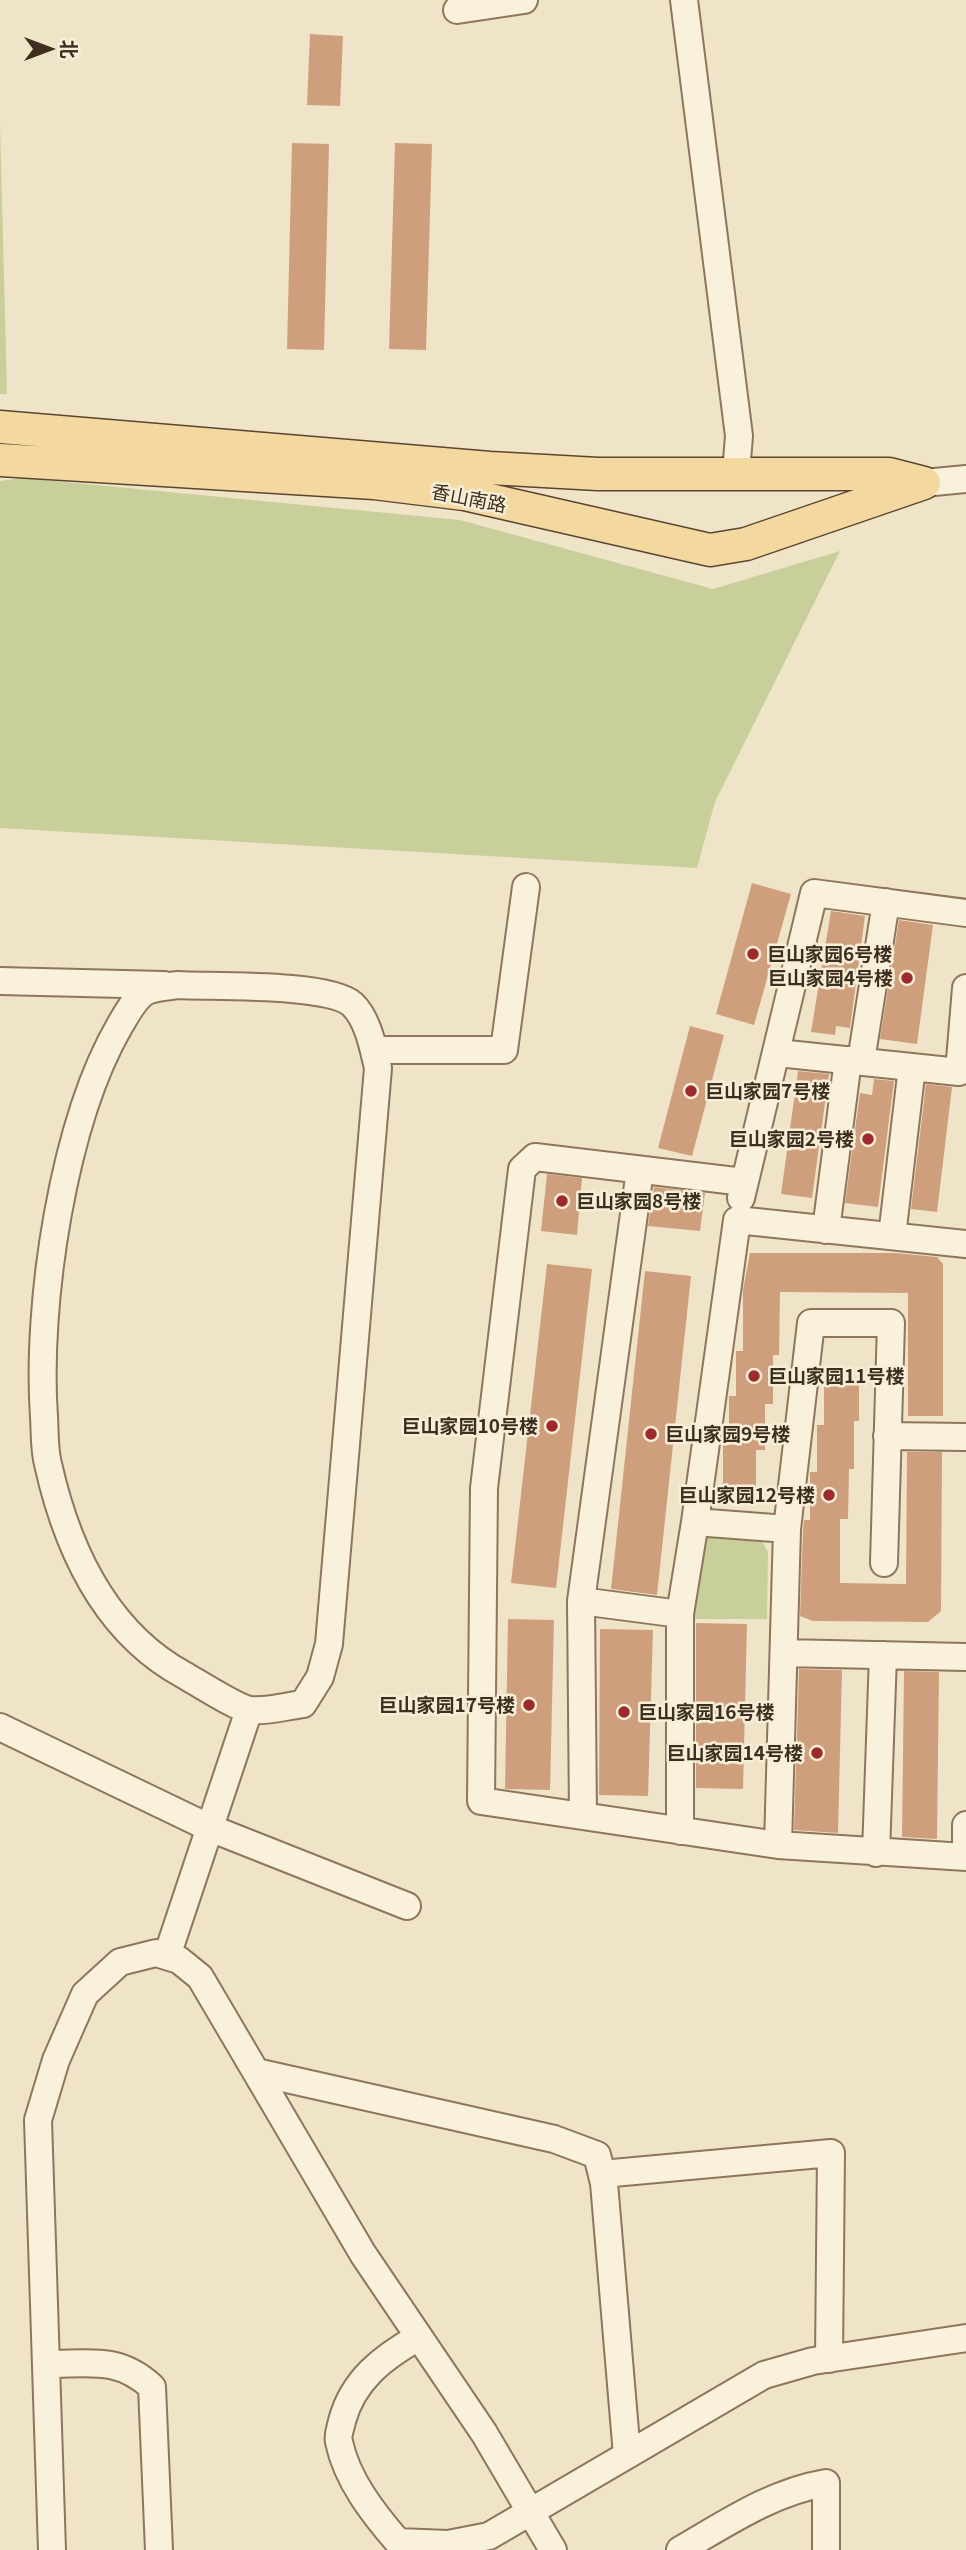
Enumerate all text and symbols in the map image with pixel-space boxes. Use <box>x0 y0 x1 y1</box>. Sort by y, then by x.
north arrow <box>14 14 84 84</box>
text: 北 <box>57 39 84 59</box>
street label: 香山南路 <box>430 480 508 516</box>
place label: 巨山家园6号楼 <box>767 943 892 965</box>
marker: 巨山家园6号楼 <box>745 946 761 962</box>
place label: 巨山家园4号楼 <box>768 967 893 989</box>
marker: 巨山家园4号楼 <box>899 970 915 986</box>
place label: 巨山家园7号楼 <box>705 1080 830 1102</box>
marker: 巨山家园7号楼 <box>683 1083 699 1099</box>
place label: 巨山家园2号楼 <box>729 1128 854 1150</box>
marker: 巨山家园2号楼 <box>860 1131 876 1147</box>
place label: 巨山家园8号楼 <box>576 1190 701 1212</box>
marker: 巨山家园8号楼 <box>554 1193 570 1209</box>
place label: 巨山家园11号楼 <box>768 1365 904 1387</box>
marker: 巨山家园11号楼 <box>746 1368 762 1384</box>
place label: 巨山家园10号楼 <box>402 1415 538 1437</box>
marker: 巨山家园10号楼 <box>544 1418 560 1434</box>
place label: 巨山家园9号楼 <box>665 1423 790 1445</box>
marker: 巨山家园9号楼 <box>643 1426 659 1442</box>
place label: 巨山家园12号楼 <box>679 1484 815 1506</box>
marker: 巨山家园12号楼 <box>821 1487 837 1503</box>
place label: 巨山家园17号楼 <box>379 1694 515 1716</box>
marker: 巨山家园17号楼 <box>521 1697 537 1713</box>
place label: 巨山家园16号楼 <box>638 1701 774 1723</box>
marker: 巨山家园16号楼 <box>616 1704 632 1720</box>
place label: 巨山家园14号楼 <box>667 1742 803 1764</box>
marker: 巨山家园14号楼 <box>809 1745 825 1761</box>

